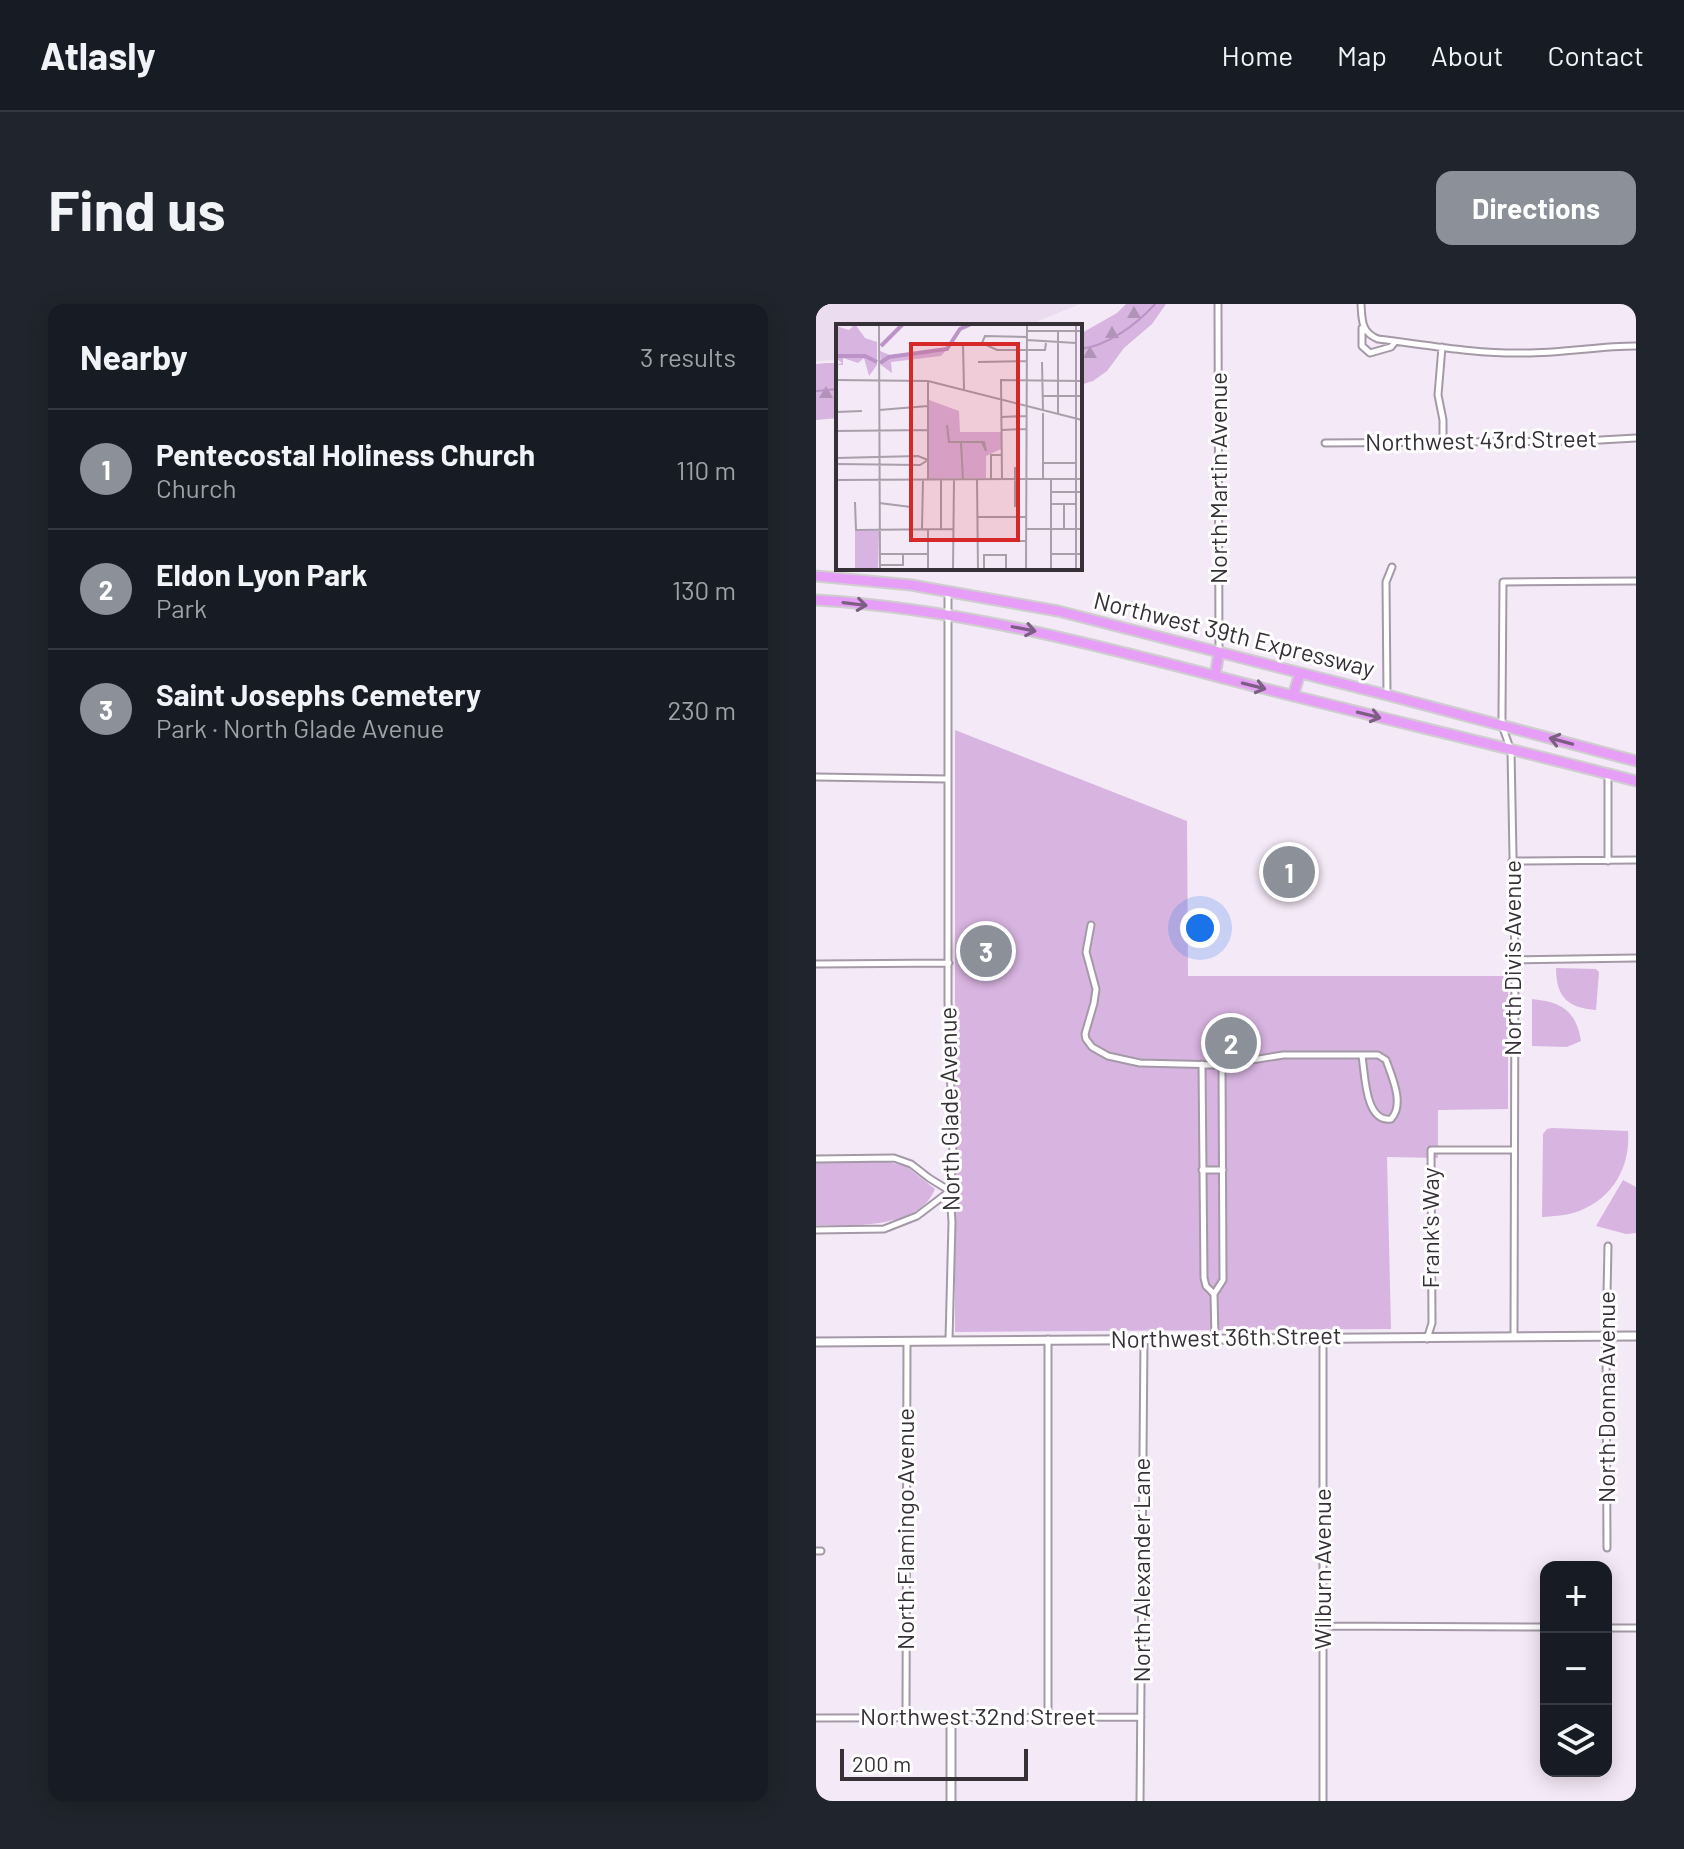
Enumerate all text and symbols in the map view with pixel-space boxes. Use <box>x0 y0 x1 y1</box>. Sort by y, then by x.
text: Atlasly <box>40 32 156 78</box>
text: Home <box>1222 38 1293 72</box>
text: Map <box>1337 38 1387 72</box>
text: About <box>1431 38 1503 72</box>
text: Contact <box>1547 38 1644 72</box>
button: Directions <box>1436 171 1636 245</box>
text: Find us <box>48 175 226 242</box>
inset map <box>836 324 1082 570</box>
text: Nearby <box>80 336 188 377</box>
text: 3 results <box>640 341 736 372</box>
street label: North Martin Avenue <box>1203 372 1232 584</box>
street label: Northwest 43rd Street <box>1365 423 1597 456</box>
text: Pentecostal Holiness Church <box>156 436 535 472</box>
text: 1 <box>101 454 111 485</box>
text: 110 m <box>676 454 736 485</box>
text: Church <box>156 472 237 503</box>
text: Eldon Lyon Park <box>156 556 368 592</box>
text: 2 <box>99 574 113 605</box>
text: 130 m <box>672 574 736 605</box>
street label: Northwest 39th Expressway <box>1091 585 1378 682</box>
text: Park <box>156 592 207 623</box>
one-way arrow <box>842 597 867 612</box>
one-way arrow <box>1011 622 1036 637</box>
text: Saint Josephs Cemetery <box>156 676 481 712</box>
one-way arrow <box>1241 679 1267 694</box>
text: 3 <box>99 694 113 725</box>
text: 230 m <box>667 694 736 725</box>
one-way arrow <box>1355 709 1381 724</box>
text: Park · North Glade Avenue <box>156 712 444 743</box>
one-way arrow <box>1548 733 1574 748</box>
pin: 1 <box>1263 842 1315 902</box>
street label: North Divis Avenue <box>1497 860 1526 1056</box>
your location <box>1180 908 1220 948</box>
pin: 3 <box>960 921 1012 981</box>
street label: North Glade Avenue <box>932 1007 965 1211</box>
pin: 2 <box>1205 1013 1257 1073</box>
street label: Frank's Way <box>1415 1167 1444 1289</box>
street label: North Donna Avenue <box>1591 1291 1620 1503</box>
street label: Northwest 36th Street <box>1110 1320 1342 1353</box>
street label: North Flamingo Avenue <box>890 1408 919 1650</box>
street label: North Alexander Lane <box>1126 1458 1155 1682</box>
street label: Wilburn Avenue <box>1307 1488 1336 1650</box>
map controls <box>1540 1561 1612 1777</box>
button: + <box>1540 1561 1612 1633</box>
button: − <box>1540 1633 1612 1705</box>
street label: Northwest 32nd Street <box>860 1701 1096 1730</box>
button: layers <box>1540 1705 1612 1777</box>
scale bar <box>840 1745 1028 1781</box>
text: 200 m <box>852 1750 911 1776</box>

